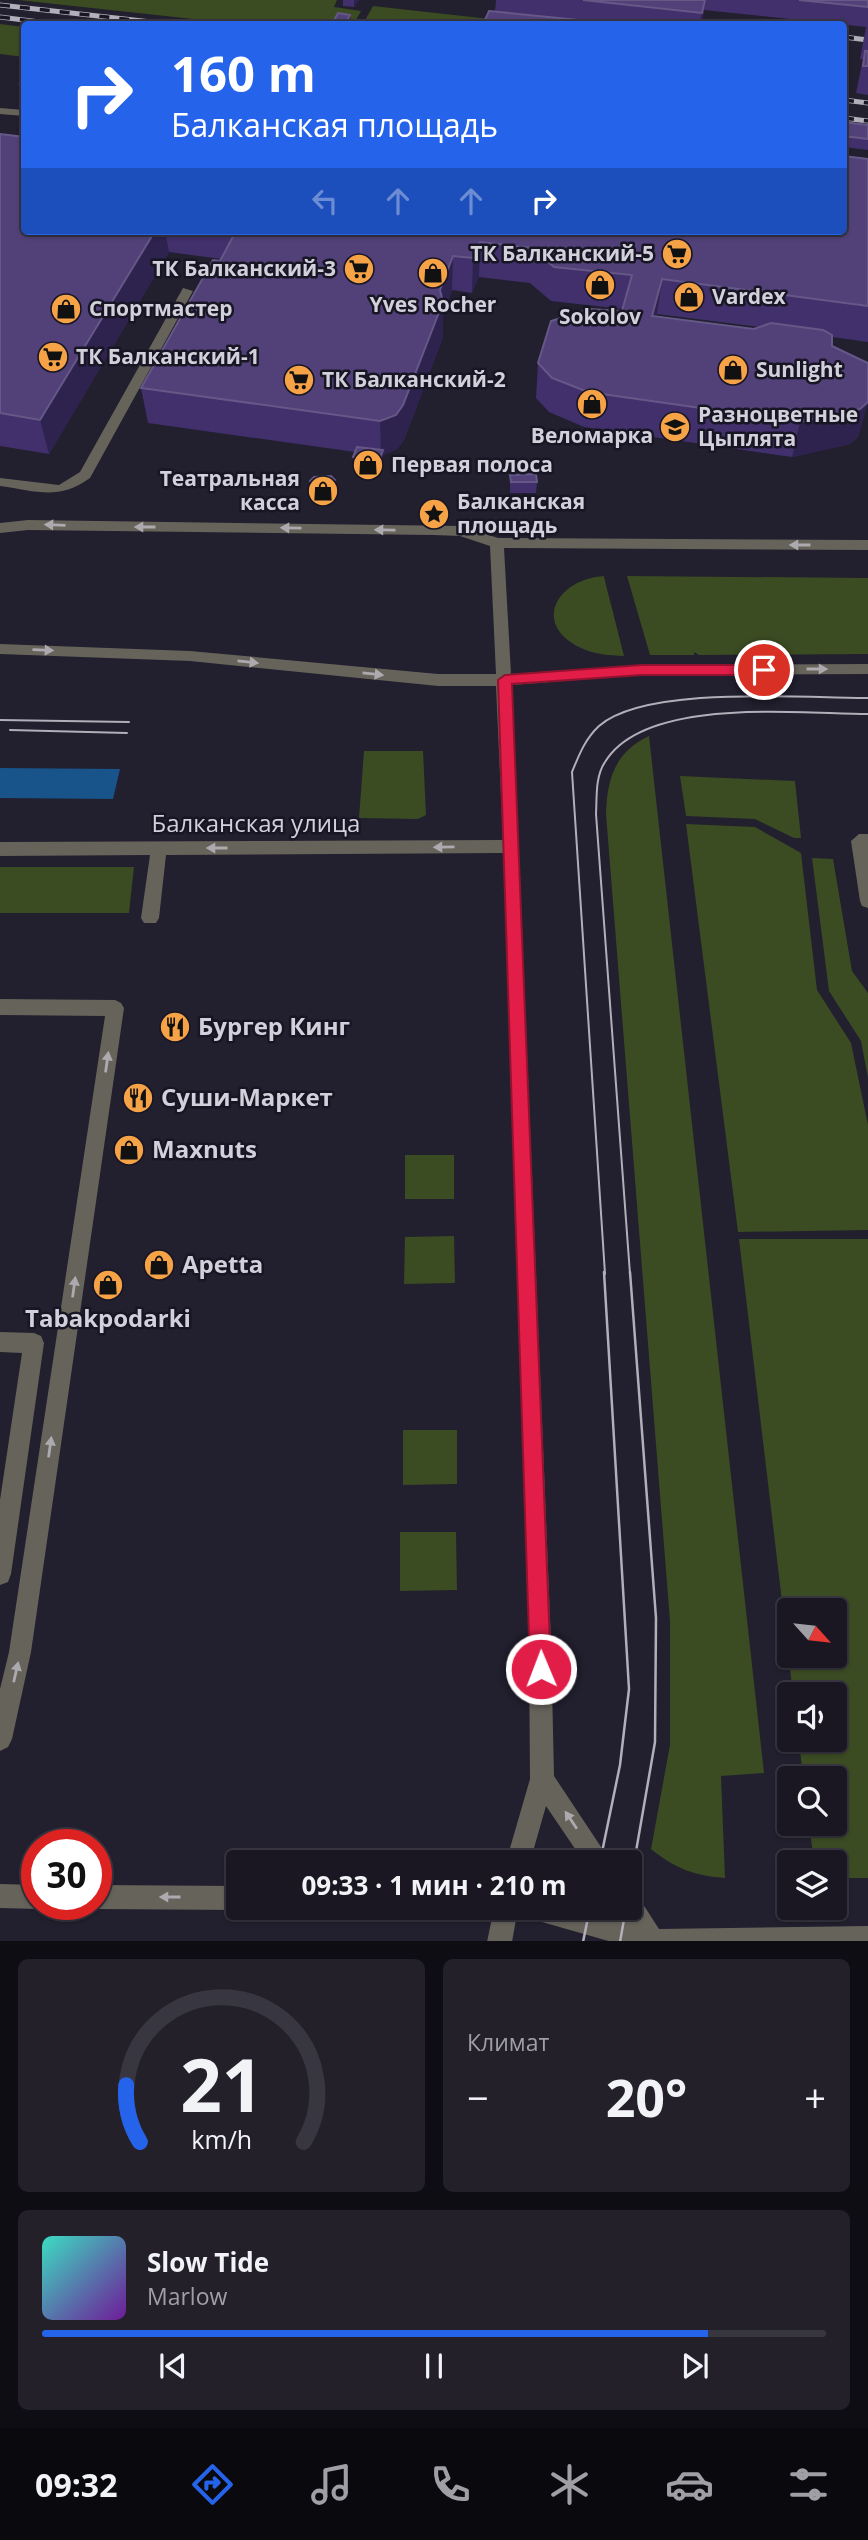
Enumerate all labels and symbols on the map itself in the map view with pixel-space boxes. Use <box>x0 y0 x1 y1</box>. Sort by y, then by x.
supermarket icon: ТК Балканский-5 <box>660 237 694 271</box>
place label: ТК Балканский-5 <box>470 239 654 267</box>
supermarket icon: ТК Балканский-3 <box>342 252 376 286</box>
place label: ТК Балканский-3 <box>152 254 336 282</box>
shop icon: Yves Rocher <box>416 256 450 290</box>
shop icon: Sokolov <box>583 268 617 302</box>
shop icon: Vardex <box>672 280 706 314</box>
place label: Vardex <box>712 282 787 310</box>
place label: Yves Rocher <box>370 290 497 318</box>
shop icon: Спортмастер <box>49 292 83 326</box>
place label: Спортмастер <box>89 294 233 322</box>
place label: Sokolov <box>559 302 641 330</box>
supermarket icon: ТК Балканский-1 <box>36 340 70 374</box>
place label: ТК Балканский-1 <box>76 342 260 370</box>
shop icon: Sunlight <box>716 353 750 387</box>
place label: Sunlight <box>756 355 843 383</box>
supermarket icon: ТК Балканский-2 <box>282 363 316 397</box>
place label: ТК Балканский-2 <box>322 365 506 393</box>
shop icon: Веломарка <box>575 387 609 421</box>
place label: Разноцветные Цыплята <box>698 400 858 452</box>
school or university icon: Разноцветные Цыплята <box>658 410 692 444</box>
place label: Веломарка <box>531 421 653 449</box>
shop icon: Первая полоса <box>351 448 385 482</box>
place label: Первая полоса <box>391 450 553 478</box>
place label: Театральная касса <box>160 464 300 516</box>
shop icon: Театральная касса <box>306 474 340 508</box>
place label: Балканская площадь <box>457 487 585 539</box>
place icon: Балканская площадь <box>417 497 451 531</box>
one-way arrow <box>43 520 65 531</box>
one-way arrow <box>133 521 155 533</box>
one-way arrow <box>280 522 302 534</box>
one-way arrow <box>374 524 396 535</box>
one-way arrow <box>789 539 811 551</box>
pin <box>734 640 794 700</box>
one-way arrow <box>33 645 55 656</box>
one-way arrow <box>237 656 259 667</box>
one-way arrow <box>807 663 829 675</box>
one-way arrow <box>362 669 384 680</box>
street label: Балканская улица <box>152 806 360 839</box>
one-way arrow <box>433 841 455 853</box>
one-way arrow <box>205 842 227 854</box>
place label: Бургер Кинг <box>198 1009 350 1042</box>
restaurant icon: Бургер Кинг <box>158 1010 192 1044</box>
one-way arrow <box>102 1051 113 1073</box>
place label: Суши-Маркет <box>161 1080 333 1113</box>
restaurant icon: Суши-Маркет <box>121 1081 155 1115</box>
place label: Maxnuts <box>152 1132 257 1165</box>
shop icon: Maxnuts <box>112 1133 146 1167</box>
place label: Apetta <box>182 1247 263 1280</box>
shop icon: Apetta <box>142 1248 176 1282</box>
shop icon: Tabakpodarki <box>91 1268 125 1302</box>
one-way arrow <box>69 1276 80 1298</box>
place label: Tabakpodarki <box>25 1301 191 1334</box>
one-way arrow <box>45 1436 56 1458</box>
north arrow <box>777 1598 847 1668</box>
position arrow <box>504 1632 578 1706</box>
one-way arrow <box>10 1661 21 1683</box>
one-way arrow <box>564 1811 577 1830</box>
speed limit sign: 30 <box>21 1829 112 1920</box>
one-way arrow <box>159 1892 181 1903</box>

